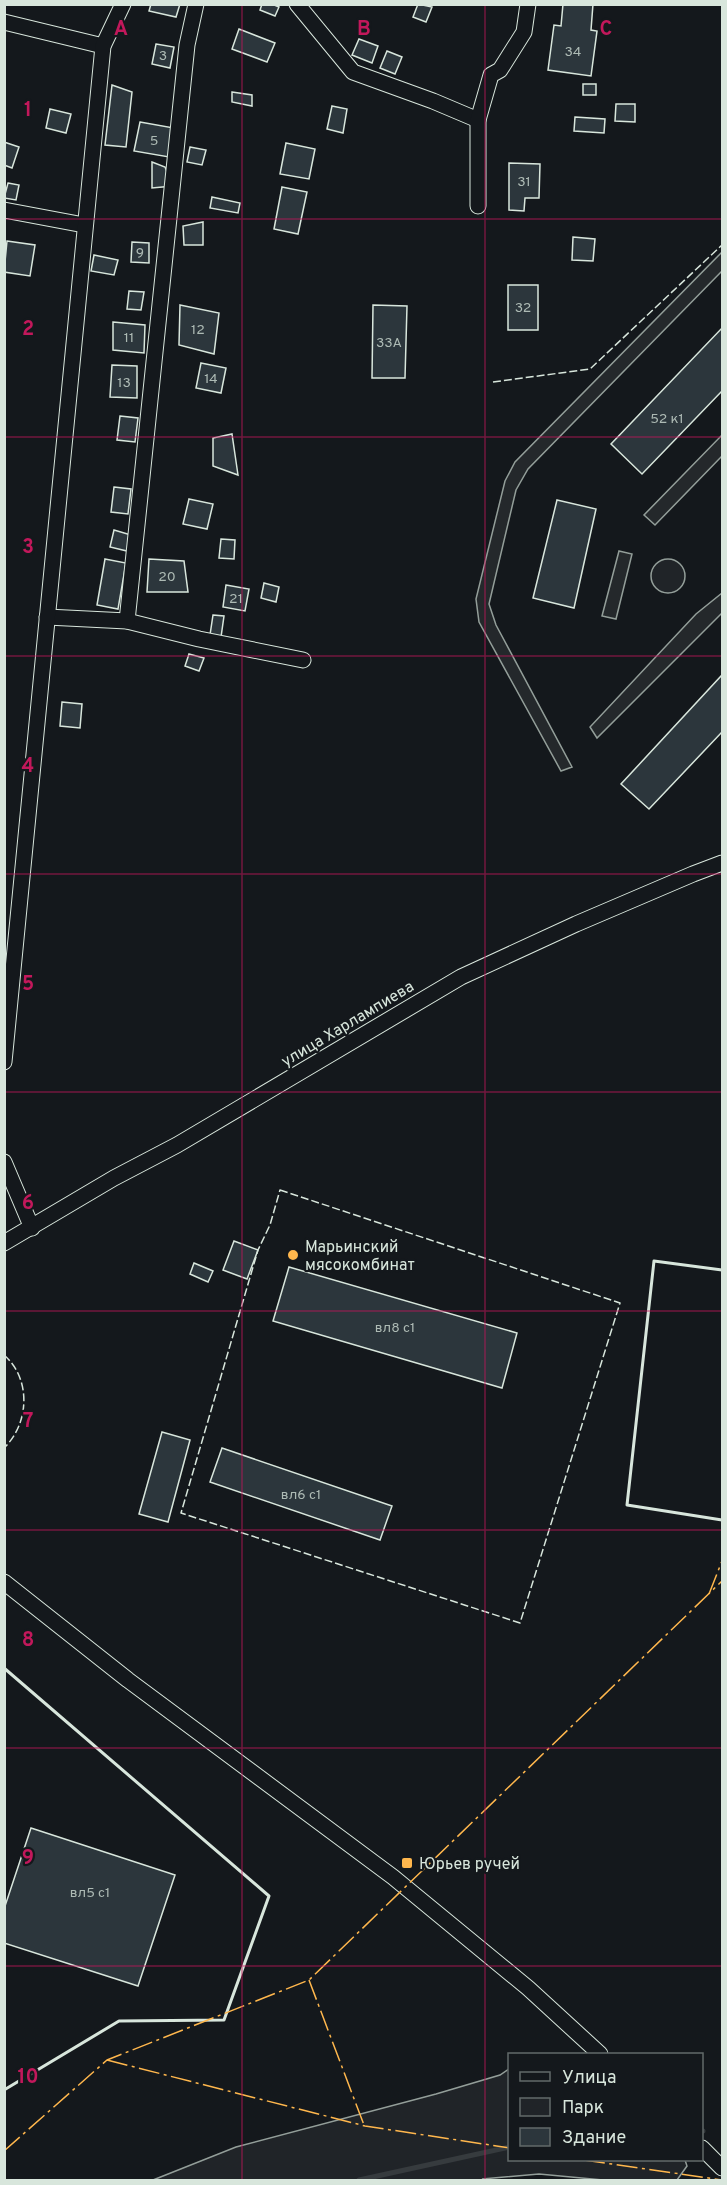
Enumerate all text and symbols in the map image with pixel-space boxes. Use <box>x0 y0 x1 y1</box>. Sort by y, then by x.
text: A <box>114 17 128 43</box>
text: B <box>357 17 371 43</box>
text: C <box>600 17 612 43</box>
house number: 34 <box>564 44 582 61</box>
house number: 3 <box>159 48 167 65</box>
text: 1 <box>24 98 32 124</box>
house number: 5 <box>150 133 158 150</box>
house number: 31 <box>517 174 531 191</box>
house number: 9 <box>136 245 144 262</box>
house number: 32 <box>515 300 531 317</box>
text: 2 <box>22 317 34 343</box>
house number: 12 <box>191 322 205 339</box>
house number: 11 <box>124 330 134 347</box>
house number: 33А <box>376 335 402 352</box>
house number: 14 <box>204 371 218 388</box>
house number: 13 <box>117 375 131 392</box>
house number: 52 к1 <box>650 411 684 428</box>
text: 3 <box>22 535 34 561</box>
house number: 20 <box>158 569 176 586</box>
house number: 21 <box>229 591 243 608</box>
text: 4 <box>22 754 34 780</box>
text: 5 <box>22 972 34 998</box>
street label: улица Харлампиева <box>278 977 418 1072</box>
text: 6 <box>22 1191 34 1217</box>
place label: Марьинский мясокомбинат <box>305 1238 415 1276</box>
marker: Марьинский мясокомбинат <box>286 1248 300 1262</box>
house number: вл8 с1 <box>375 1320 415 1337</box>
text: 7 <box>23 1409 33 1435</box>
house number: вл6 с1 <box>281 1487 321 1504</box>
text: 8 <box>22 1628 34 1654</box>
text: 9 <box>22 1846 34 1872</box>
place label: Юрьев ручей <box>419 1855 520 1875</box>
marker: Юрьев ручей <box>400 1856 414 1870</box>
house number: вл5 с1 <box>70 1885 110 1902</box>
legend <box>508 2053 703 2161</box>
text: 10 <box>17 2065 39 2091</box>
text: Улица <box>562 2067 616 2090</box>
text: Парк <box>562 2097 604 2120</box>
text: Здание <box>562 2127 626 2150</box>

